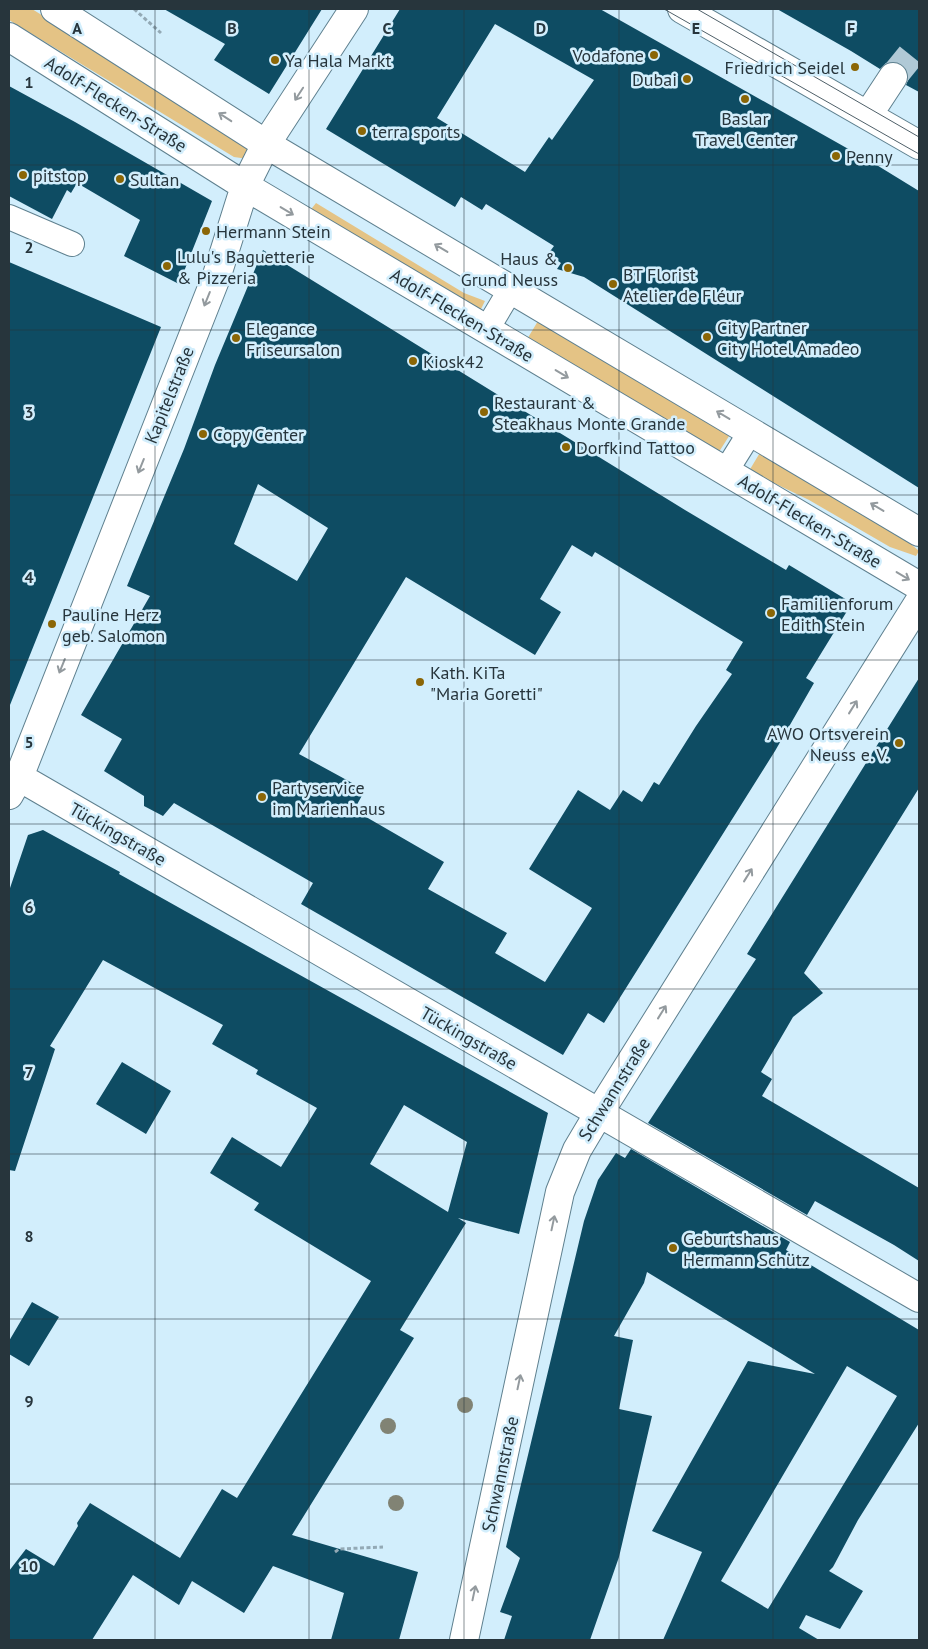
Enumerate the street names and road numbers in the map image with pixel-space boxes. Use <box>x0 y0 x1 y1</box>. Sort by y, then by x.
street label: Adolf-Flecken-Straße <box>41 51 191 157</box>
street label: Adolf-Flecken-Straße <box>386 263 538 367</box>
street label: Kapitelstraße <box>139 343 199 447</box>
street label: Adolf-Flecken-Straße <box>734 469 886 573</box>
street label: Tückingstraße <box>66 797 170 871</box>
street label: Tückingstraße <box>417 1001 521 1075</box>
street label: Schwannstraße <box>573 1033 655 1145</box>
street label: Schwannstraße <box>476 1414 524 1534</box>

